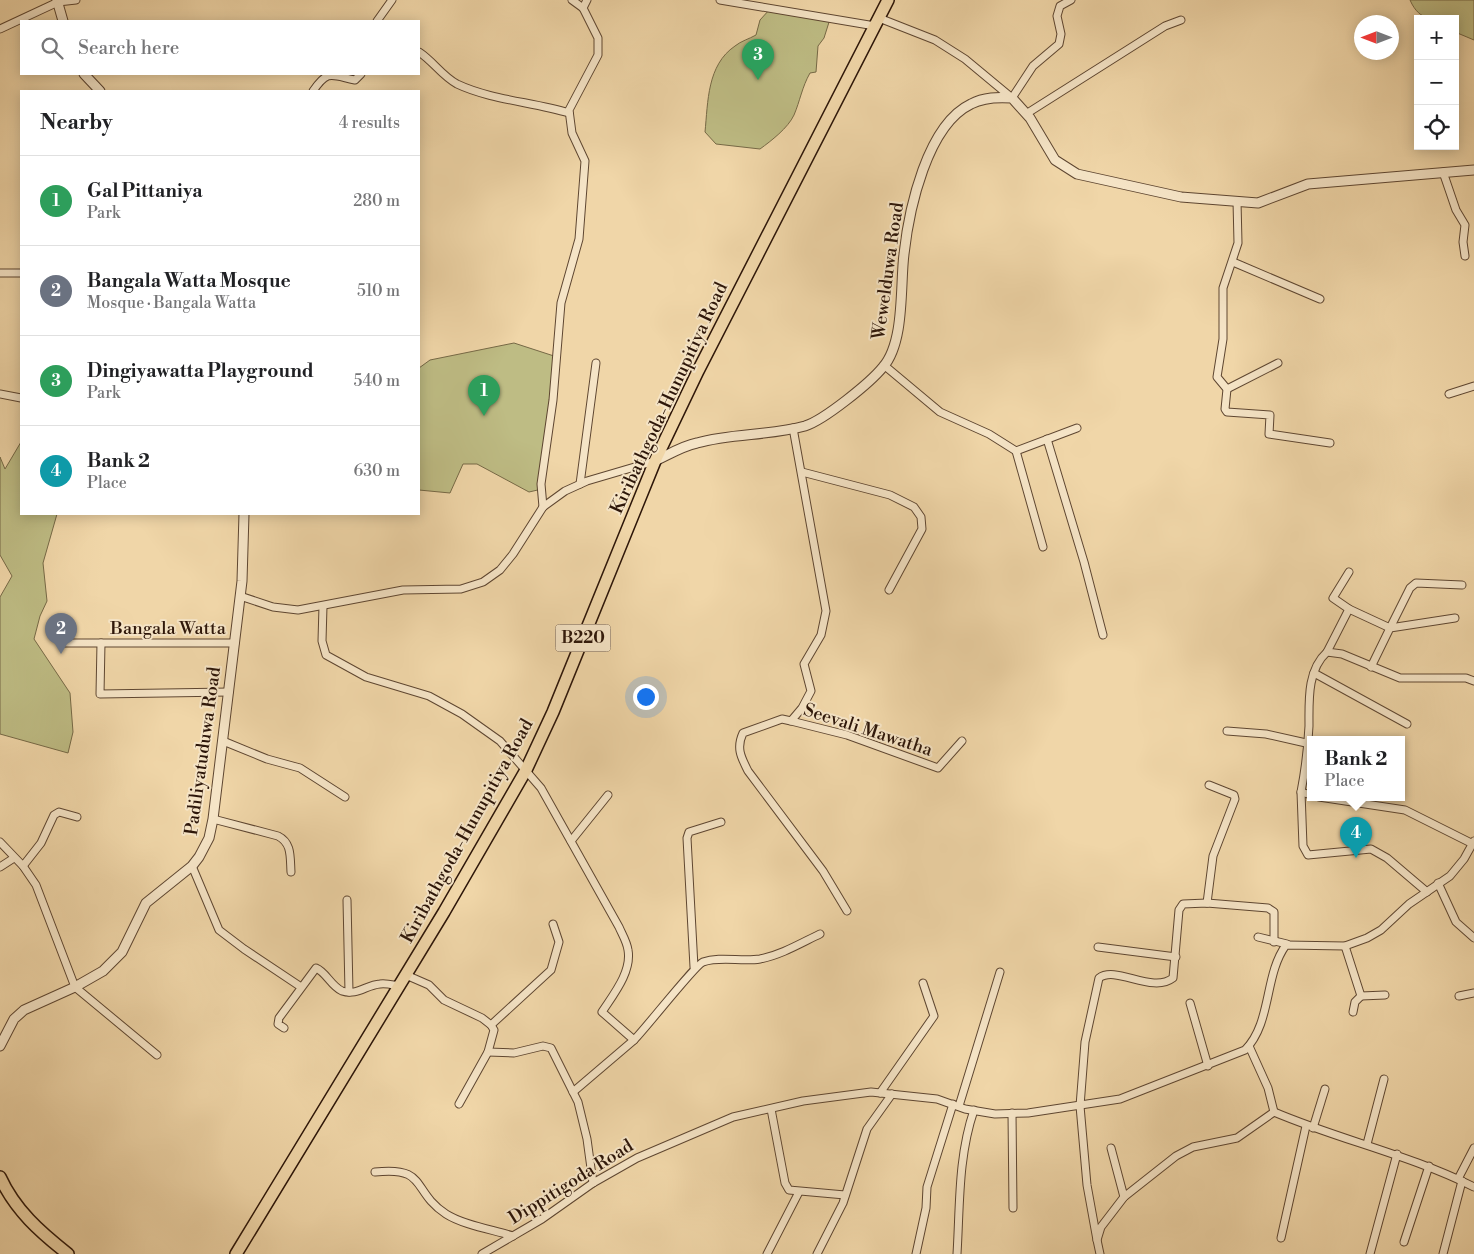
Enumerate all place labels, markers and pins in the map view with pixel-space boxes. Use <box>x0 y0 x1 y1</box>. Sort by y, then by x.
pin: 3 <box>742 39 774 80</box>
pin: 1 <box>468 375 500 416</box>
pin: 2 <box>45 613 77 654</box>
pin: 4 <box>1340 817 1372 858</box>

